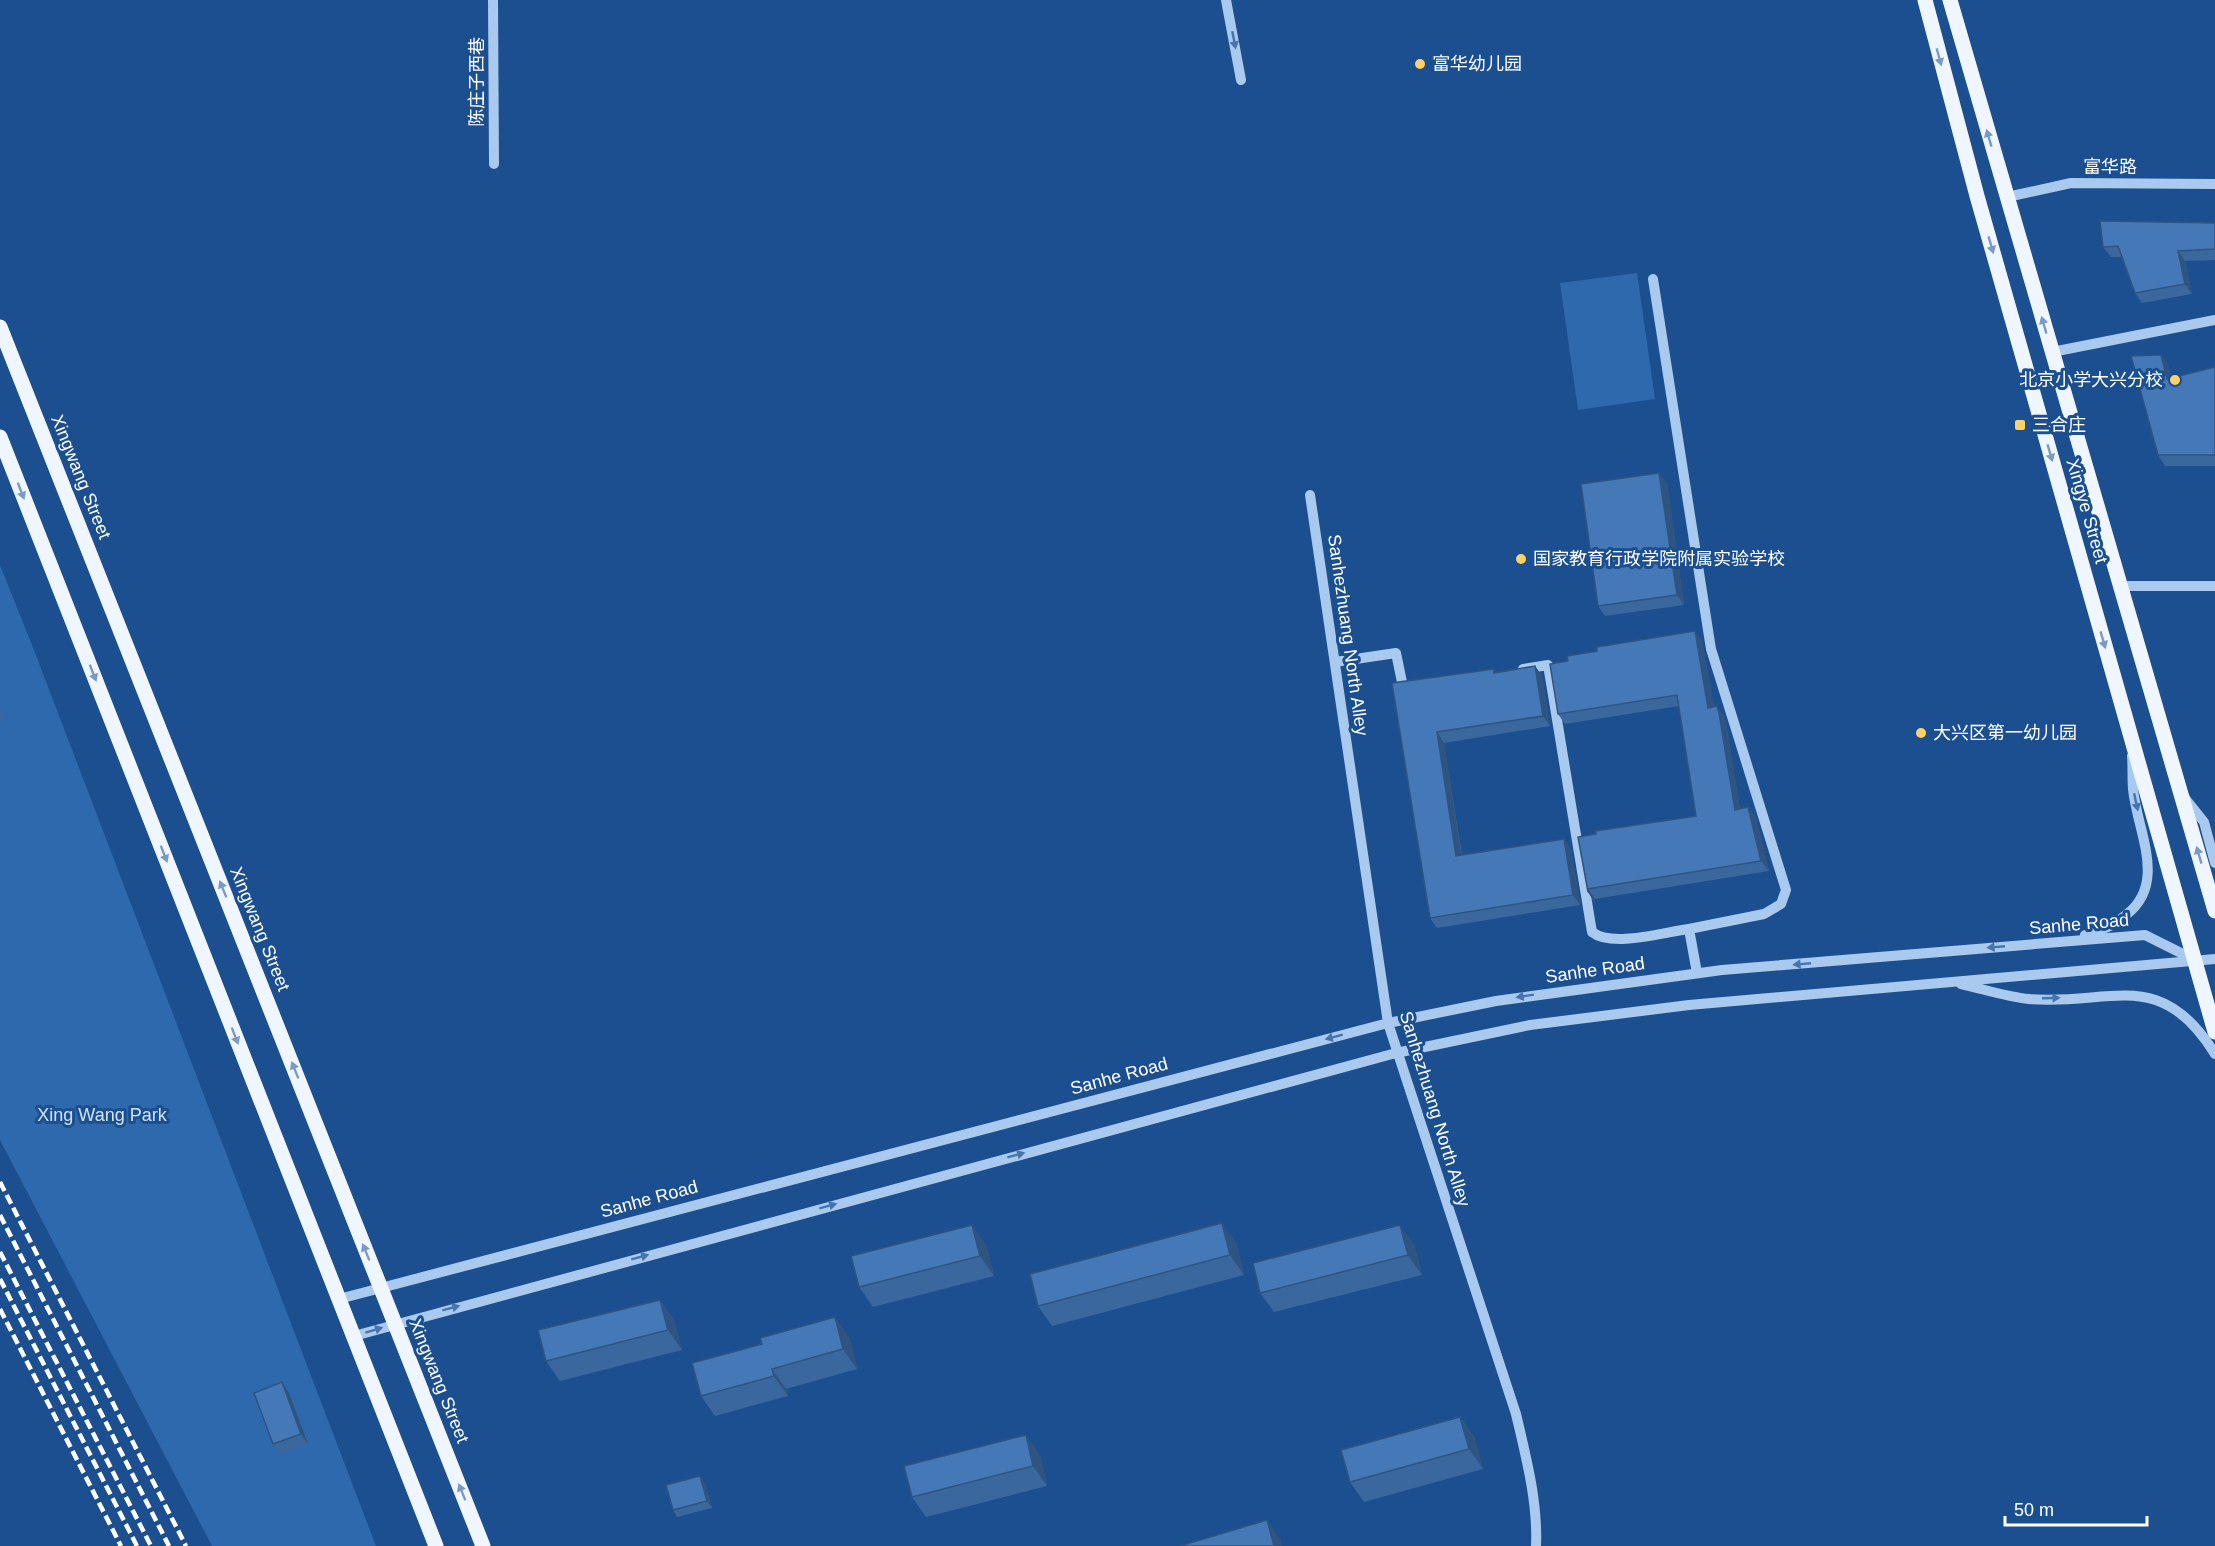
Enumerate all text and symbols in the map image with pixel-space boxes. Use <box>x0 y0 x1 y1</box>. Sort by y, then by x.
one-way arrow <box>1230 31 1239 50</box>
street label: 陈庄子西巷 <box>467 37 487 127</box>
one-way arrow <box>1935 48 1945 66</box>
place label: 富华幼儿园 <box>1432 54 1522 74</box>
marker: 富华幼儿园 <box>1413 57 1427 71</box>
one-way arrow <box>1984 129 1993 147</box>
street label: 富华路 <box>2083 157 2137 177</box>
one-way arrow <box>1987 236 1996 254</box>
one-way arrow <box>2039 316 2048 334</box>
place label: 北京小学大兴分校 <box>2019 370 2163 390</box>
marker: 北京小学大兴分校 <box>2168 373 2182 387</box>
street label: Xingwang Street <box>47 412 115 542</box>
place label: 三合庄 <box>2032 415 2086 435</box>
marker: 三合庄 <box>2013 418 2027 432</box>
one-way arrow <box>2046 444 2055 462</box>
street label: Xingye Street <box>2062 456 2112 566</box>
one-way arrow <box>17 482 27 500</box>
street label: Sanhezhuang North Alley <box>1324 533 1372 737</box>
place label: 国家教育行政学院附属实验学校 <box>1533 549 1785 569</box>
marker: 国家教育行政学院附属实验学校 <box>1514 552 1528 566</box>
one-way arrow <box>2099 631 2108 649</box>
one-way arrow <box>88 664 98 682</box>
place label: 大兴区第一幼儿园 <box>1933 723 2077 743</box>
marker: 大兴区第一幼儿园 <box>1914 726 1928 740</box>
one-way arrow <box>2132 793 2141 812</box>
one-way arrow <box>160 845 169 863</box>
one-way arrow <box>2194 846 2203 864</box>
street label: Xingwang Street <box>226 864 294 994</box>
one-way arrow <box>218 880 227 898</box>
street label: Sanhe Road <box>2028 910 2130 938</box>
one-way arrow <box>1986 943 2005 952</box>
street label: Sanhe Road <box>1544 953 1646 987</box>
one-way arrow <box>1792 959 1811 968</box>
one-way arrow <box>1515 992 1534 1001</box>
one-way arrow <box>2041 993 2060 1003</box>
street label: Sanhezhuang North Alley <box>1396 1009 1474 1209</box>
one-way arrow <box>230 1027 240 1045</box>
one-way arrow <box>1325 1032 1343 1042</box>
street label: Sanhe Road <box>1068 1053 1170 1099</box>
one-way arrow <box>289 1061 299 1079</box>
park label: Xing Wang Park <box>37 1105 168 1125</box>
one-way arrow <box>1007 1150 1025 1160</box>
street label: Sanhe Road <box>598 1176 700 1222</box>
one-way arrow <box>819 1201 837 1211</box>
one-way arrow <box>361 1243 371 1261</box>
one-way arrow <box>631 1252 649 1262</box>
one-way arrow <box>442 1303 461 1313</box>
street label: Xingwang Street <box>405 1316 473 1446</box>
one-way arrow <box>365 1325 383 1334</box>
one-way arrow <box>456 1482 466 1500</box>
scale bar <box>2005 1489 2148 1527</box>
text: 50 m <box>2014 1500 2054 1520</box>

